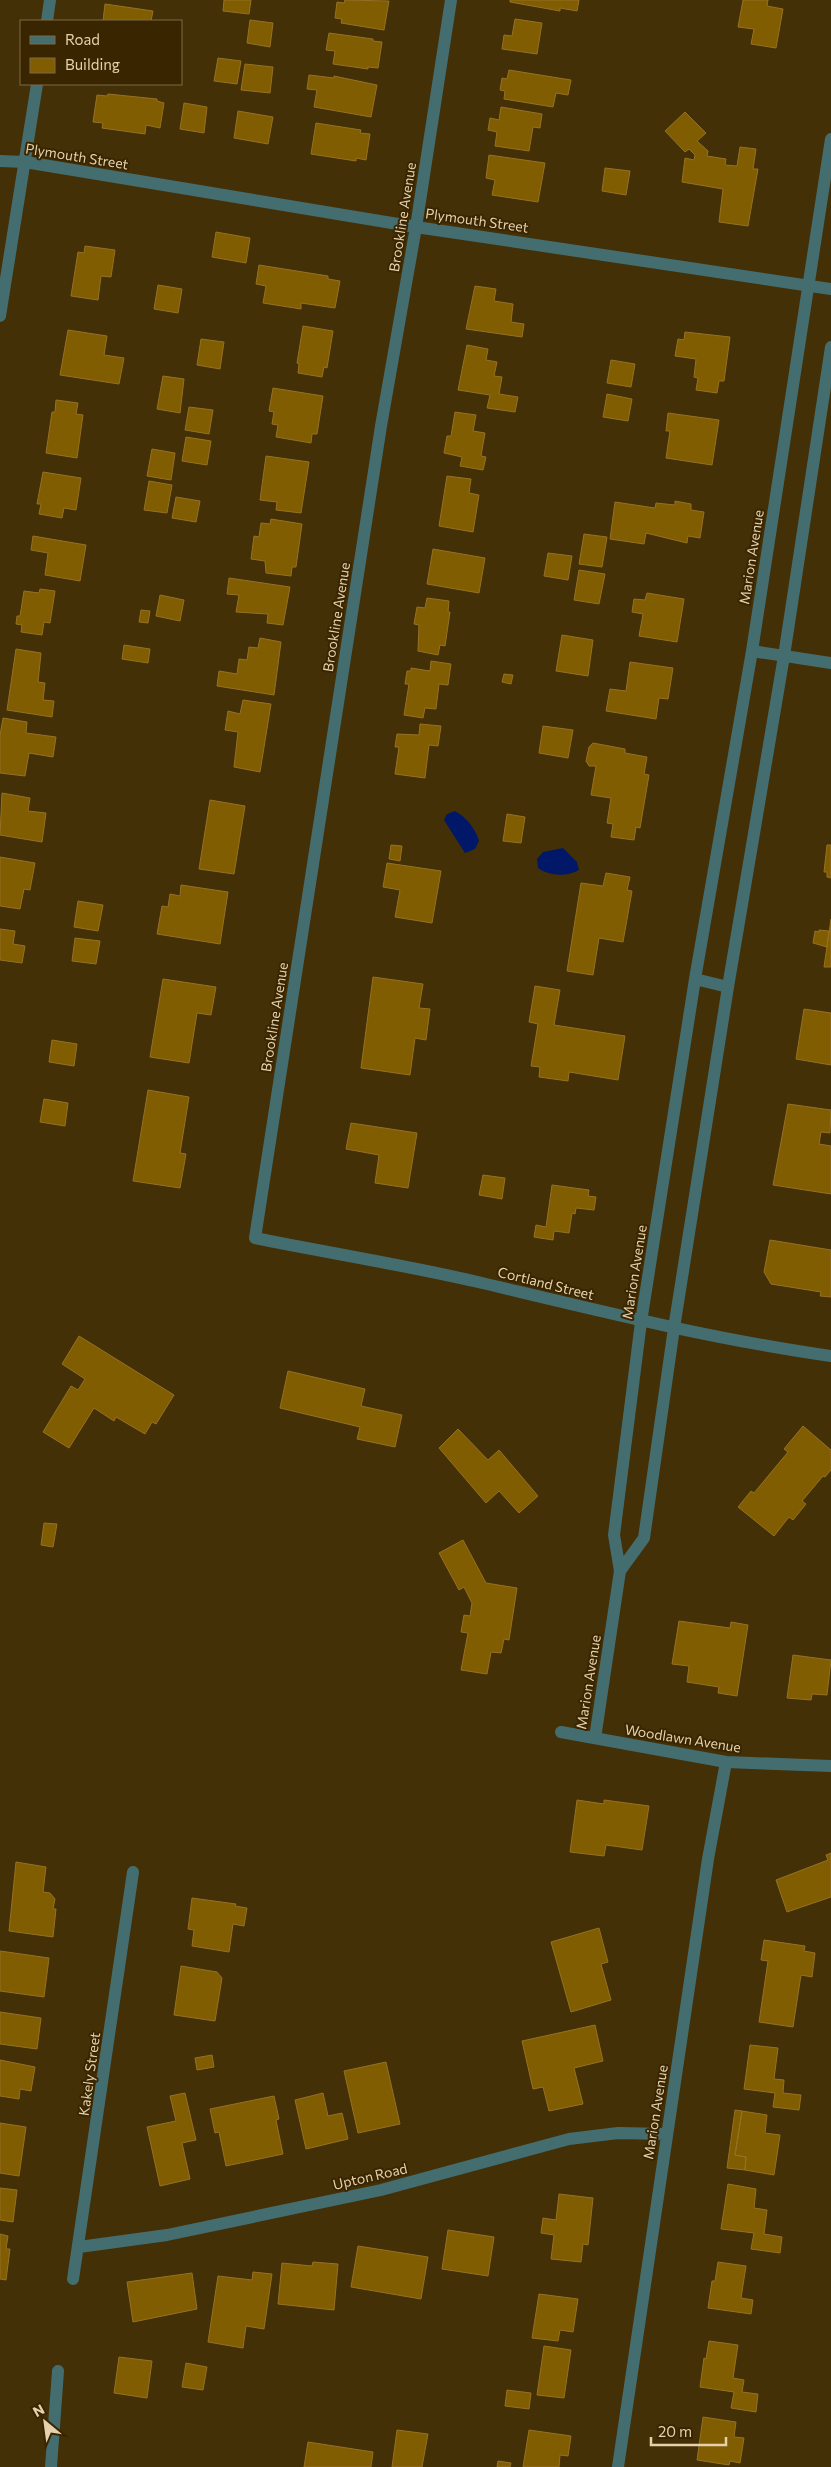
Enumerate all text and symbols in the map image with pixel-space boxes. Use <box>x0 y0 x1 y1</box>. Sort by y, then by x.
legend <box>20 20 182 85</box>
text: Road <box>65 30 100 48</box>
text: Building <box>65 55 120 73</box>
street label: Plymouth Street <box>24 139 130 173</box>
street label: Brookline Avenue <box>385 161 419 273</box>
street label: Plymouth Street <box>424 204 530 236</box>
street label: Marion Avenue <box>735 509 767 605</box>
street label: Brookline Avenue <box>319 561 353 673</box>
street label: Brookline Avenue <box>257 961 291 1073</box>
street label: Marion Avenue <box>618 1224 650 1320</box>
street label: Cortland Street <box>496 1263 596 1303</box>
street label: Marion Avenue <box>572 1634 604 1730</box>
street label: Woodlawn Avenue <box>624 1720 742 1756</box>
street label: Kakely Street <box>75 2031 103 2117</box>
street label: Marion Avenue <box>639 2064 671 2160</box>
street label: Upton Road <box>331 2159 409 2193</box>
north arrow <box>20 2397 70 2447</box>
text: N <box>30 2400 47 2420</box>
scale bar <box>651 2414 726 2446</box>
text: 20 m <box>658 2422 692 2440</box>

